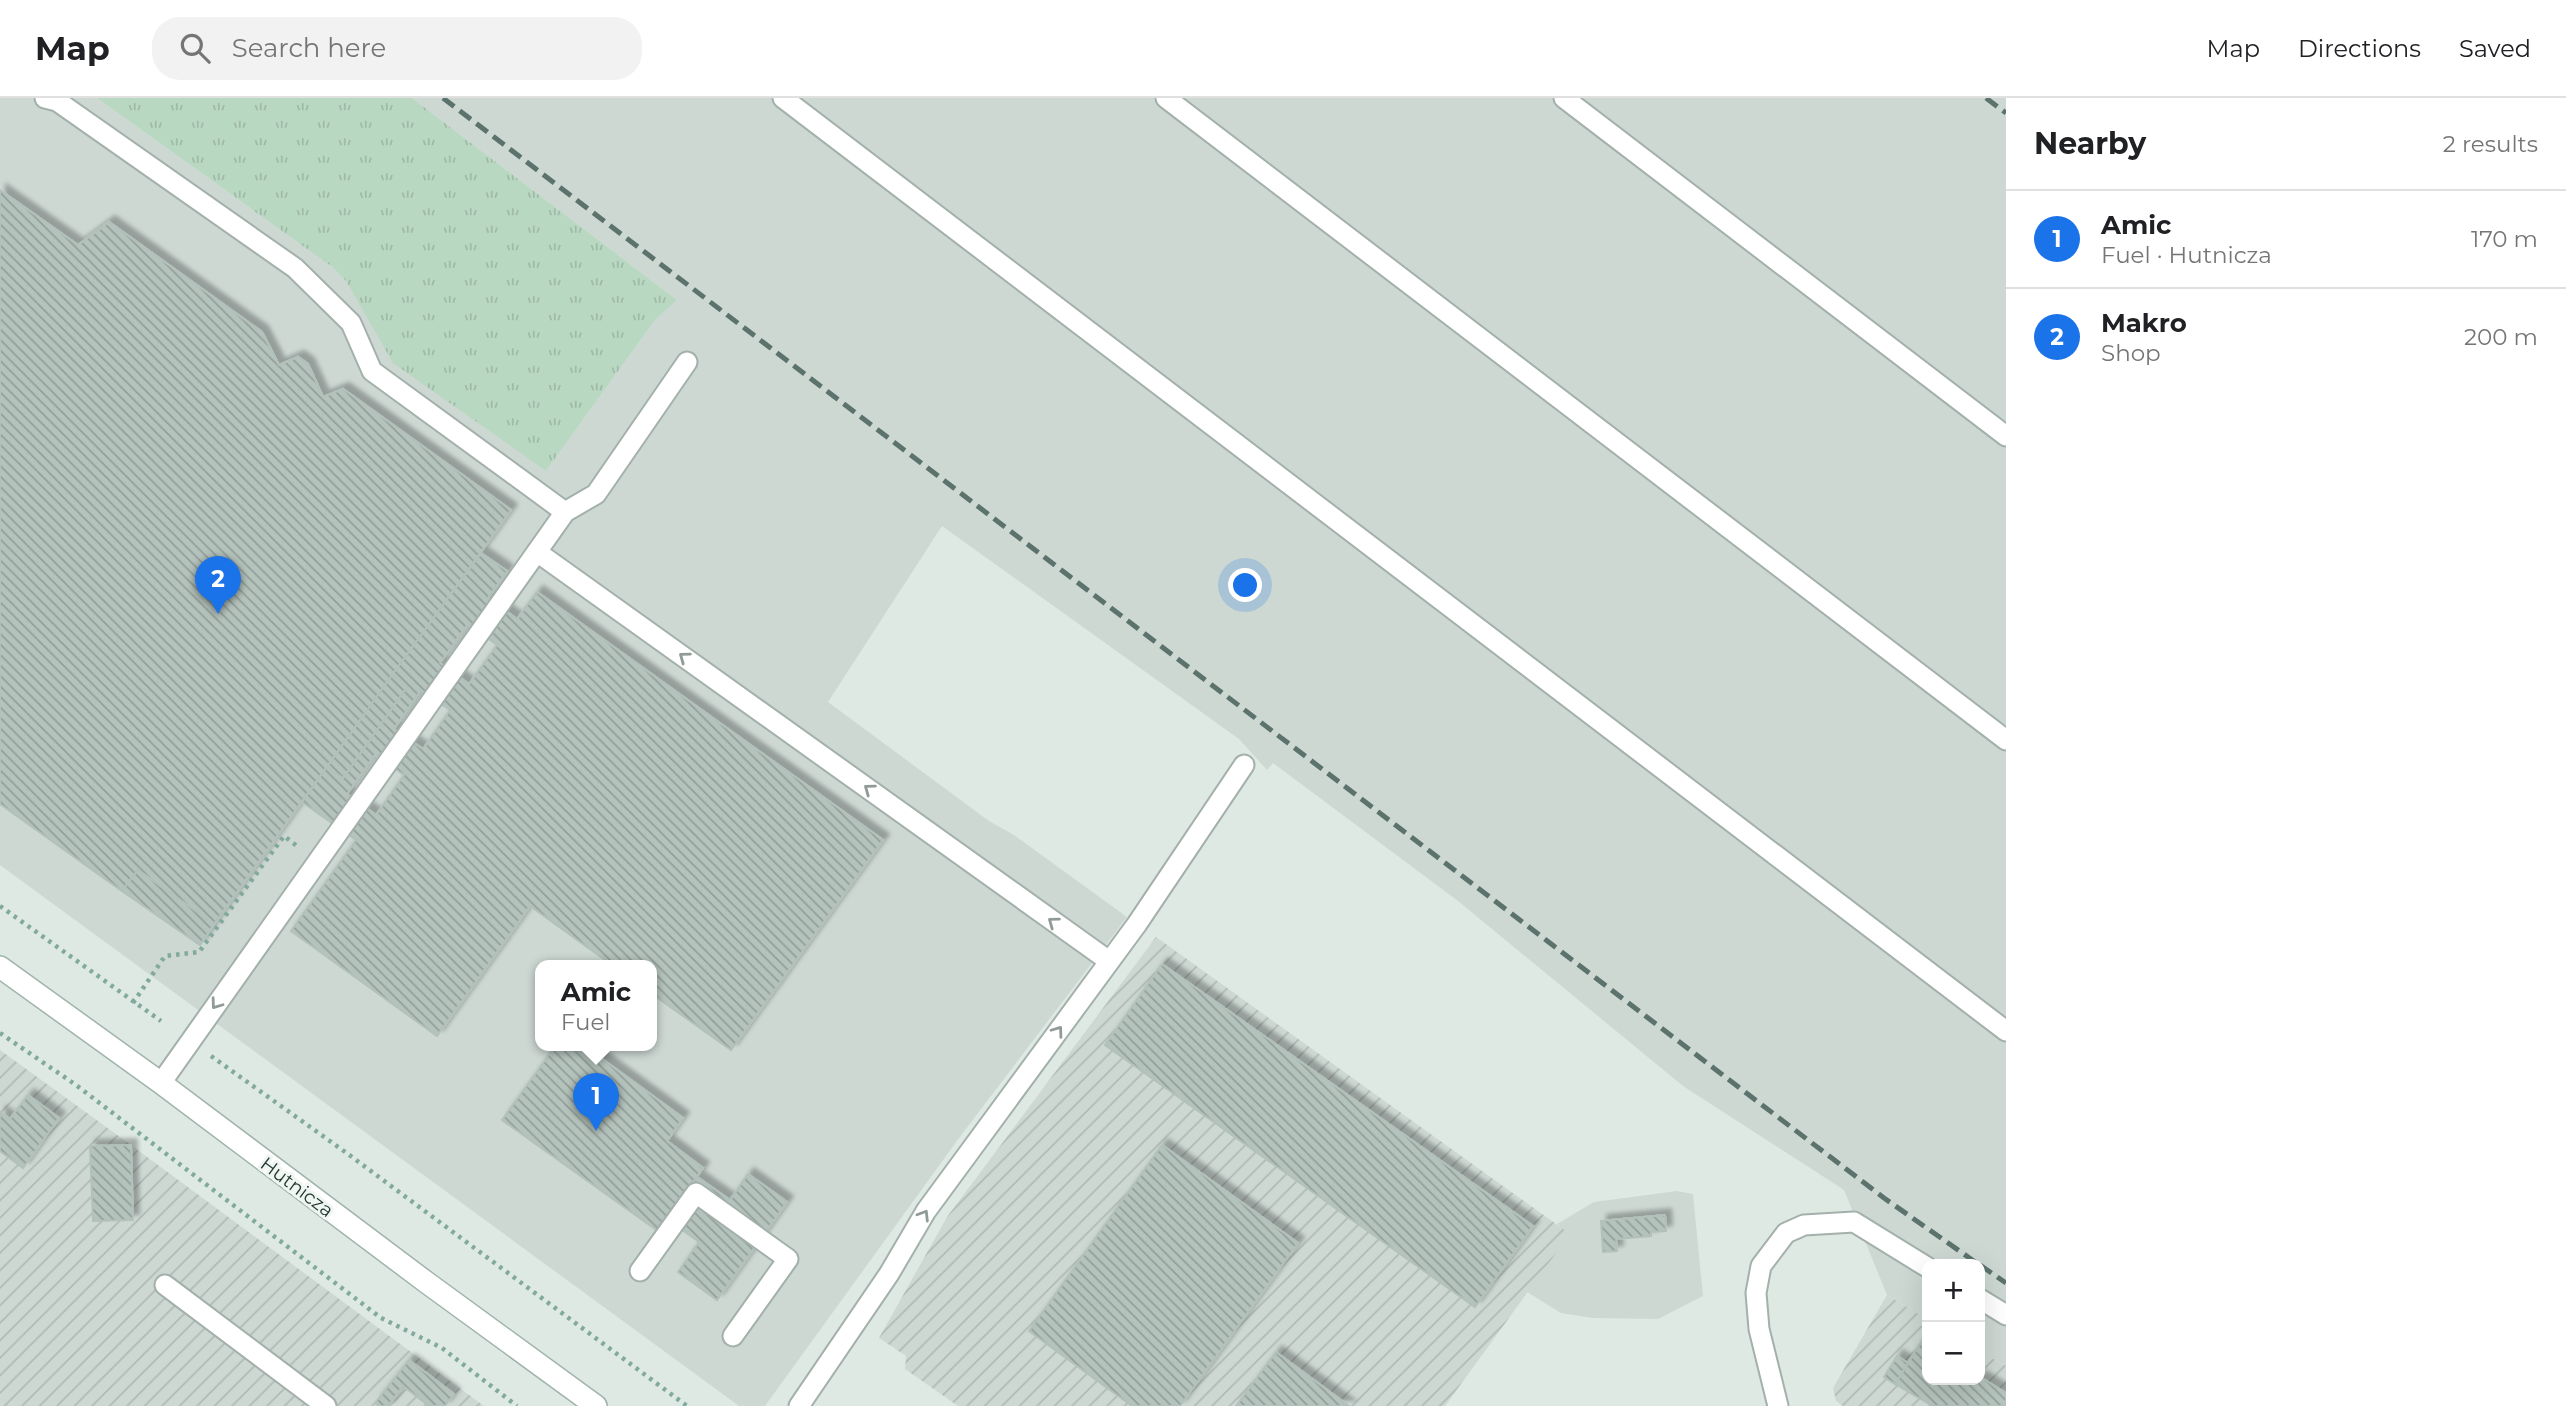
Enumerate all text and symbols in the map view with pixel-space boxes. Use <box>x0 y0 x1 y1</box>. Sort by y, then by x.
search box <box>152 17 642 80</box>
text: Map <box>35 28 110 68</box>
icon: search <box>176 29 214 67</box>
text: Search here <box>232 32 386 64</box>
text: Map <box>2207 34 2260 63</box>
text: Directions <box>2298 34 2421 63</box>
text: Saved <box>2459 34 2531 63</box>
text: Nearby <box>2034 125 2146 162</box>
text: 2 results <box>2443 130 2538 158</box>
text: Amic <box>2101 209 2171 241</box>
text: 1 <box>2052 225 2062 253</box>
text: 170 m <box>2471 225 2538 253</box>
text: Fuel · Hutnicza <box>2101 241 2272 269</box>
text: Makro <box>2101 307 2187 339</box>
text: 2 <box>2050 323 2064 351</box>
text: 200 m <box>2464 323 2538 351</box>
text: Shop <box>2101 339 2161 367</box>
pin: 2 <box>195 556 241 614</box>
your location <box>1228 568 1262 602</box>
one-way arrow <box>679 653 692 665</box>
one-way arrow <box>864 785 877 797</box>
one-way arrow <box>1049 918 1061 930</box>
popup <box>535 960 657 1051</box>
text: Amic <box>561 976 631 1008</box>
one-way arrow <box>211 996 224 1008</box>
text: Fuel <box>561 1008 610 1036</box>
one-way arrow <box>1050 1026 1062 1039</box>
pin: 1 <box>573 1073 619 1131</box>
street label: Hutnicza <box>256 1152 338 1222</box>
one-way arrow <box>915 1210 928 1223</box>
map controls <box>1922 1259 1985 1385</box>
button: + <box>1922 1259 1985 1322</box>
button: − <box>1922 1322 1985 1385</box>

